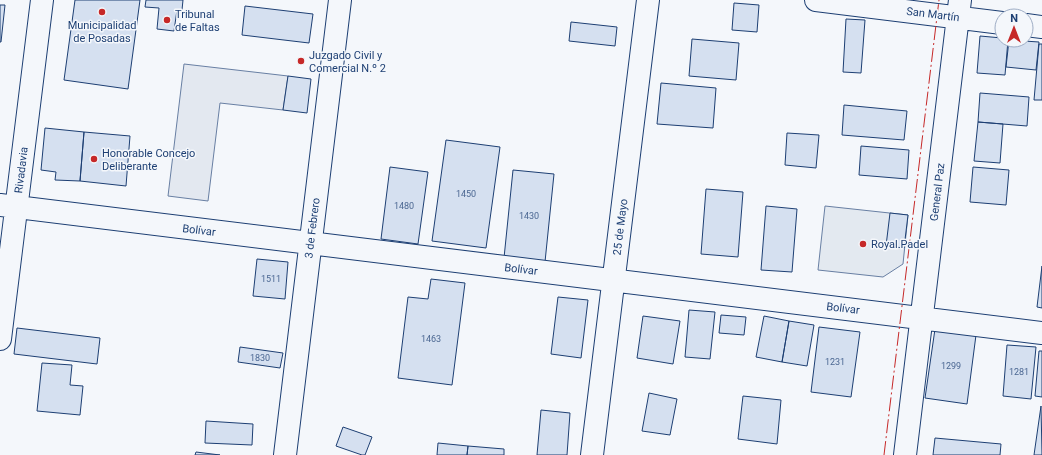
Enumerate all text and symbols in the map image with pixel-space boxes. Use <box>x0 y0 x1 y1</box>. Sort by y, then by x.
street label: San Martín <box>906 5 960 24</box>
marker: Municipalidad de Posadas <box>97 7 107 17</box>
place label: Tribunal de Faltas <box>175 8 220 34</box>
north arrow <box>994 8 1034 48</box>
text: N <box>1010 12 1018 25</box>
marker: Tribunal de Faltas <box>162 15 172 25</box>
place label: Municipalidad de Posadas <box>68 19 136 45</box>
place label: Juzgado Civil y Comercial N.º 2 <box>309 49 386 75</box>
marker: Juzgado Civil y Comercial N.º 2 <box>296 56 306 66</box>
street label: Rivadavia <box>12 146 31 194</box>
place label: Honorable Concejo Deliberante <box>102 147 195 173</box>
marker: Honorable Concejo Deliberante <box>89 154 99 164</box>
street label: General Paz <box>927 162 948 222</box>
house number: 1450 <box>456 189 476 199</box>
street label: 3 de Febrero <box>302 197 323 259</box>
street label: 25 de Mayo <box>611 198 630 256</box>
house number: 1480 <box>394 201 414 211</box>
house number: 1430 <box>519 211 539 221</box>
street label: Bolívar <box>182 222 217 239</box>
place label: Royal Padel <box>871 238 928 251</box>
marker: Royal Padel <box>858 239 868 249</box>
street label: Bolívar <box>504 261 539 278</box>
house number: 1511 <box>261 274 281 284</box>
street label: Bolívar <box>826 300 861 317</box>
house number: 1463 <box>421 334 441 344</box>
house number: 1830 <box>250 353 270 363</box>
house number: 1231 <box>825 357 845 367</box>
house number: 1299 <box>941 361 961 371</box>
house number: 1281 <box>1009 367 1029 377</box>

